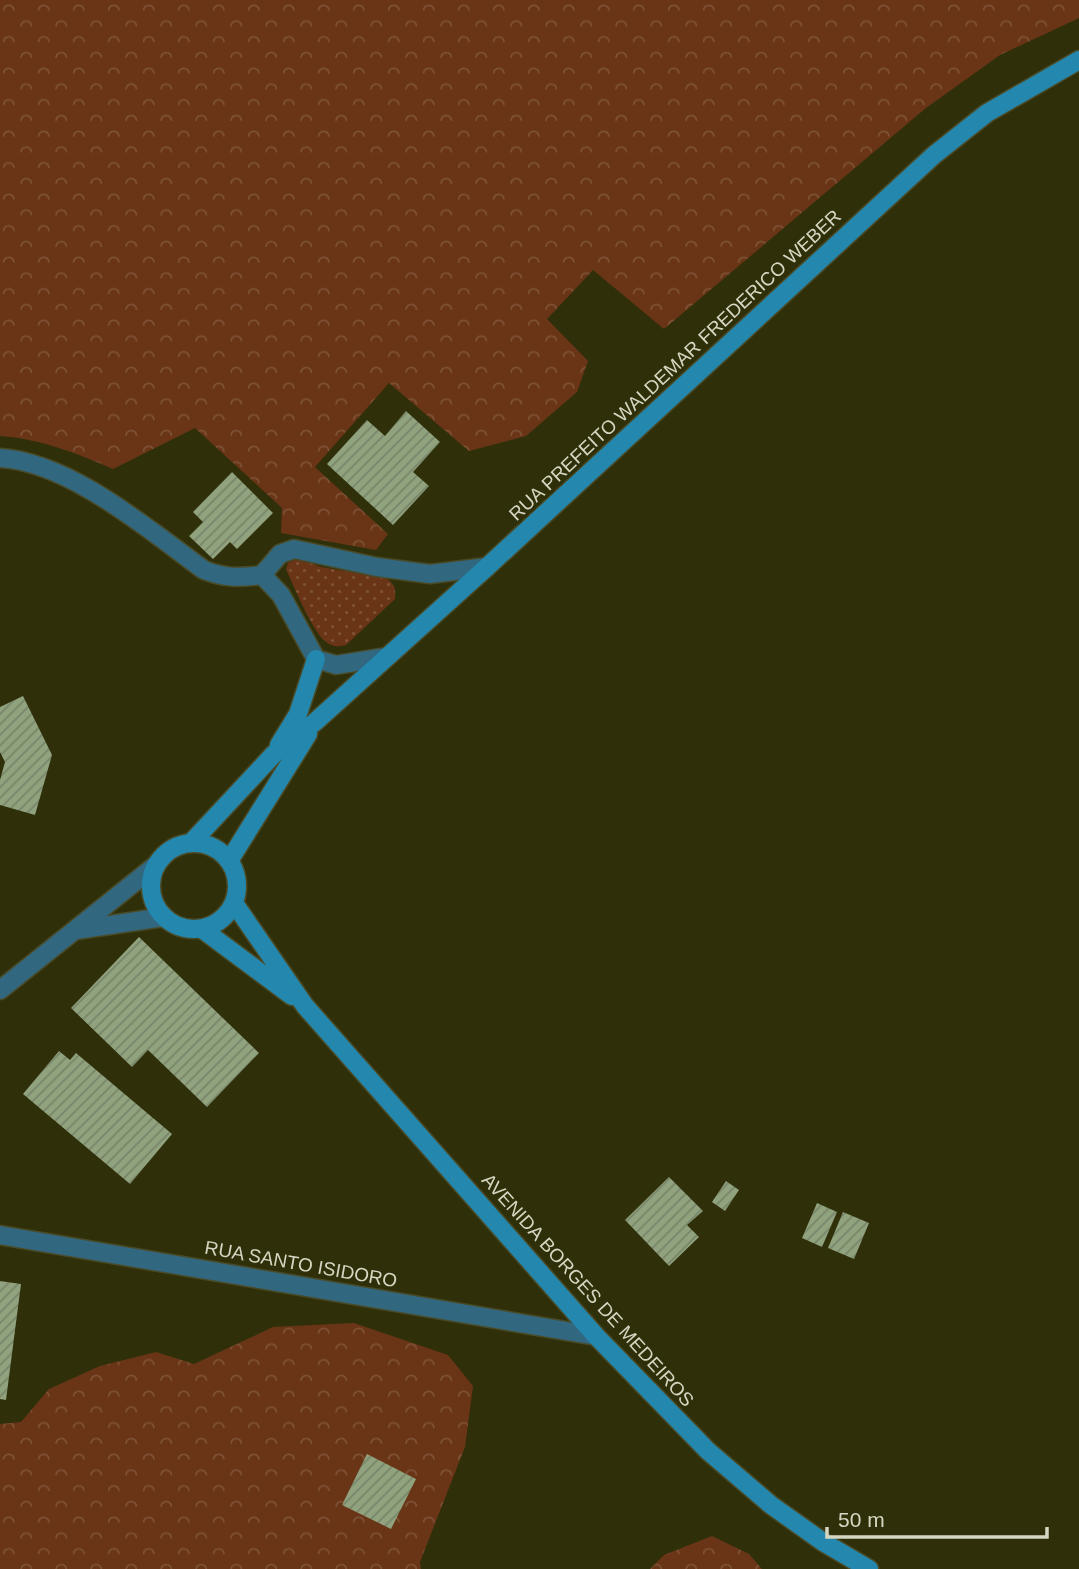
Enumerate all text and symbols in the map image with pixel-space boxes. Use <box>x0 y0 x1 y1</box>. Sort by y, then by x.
street label: RUA PREFEITO WALDEMAR FREDERICO WEBER <box>505 205 845 525</box>
street label: AVENIDA BORGES DE MEDEIROS <box>478 1169 698 1411</box>
street label: RUA SANTO ISIDORO <box>203 1237 399 1291</box>
scale bar <box>827 1496 1048 1540</box>
text: 50 m <box>838 1508 885 1531</box>

